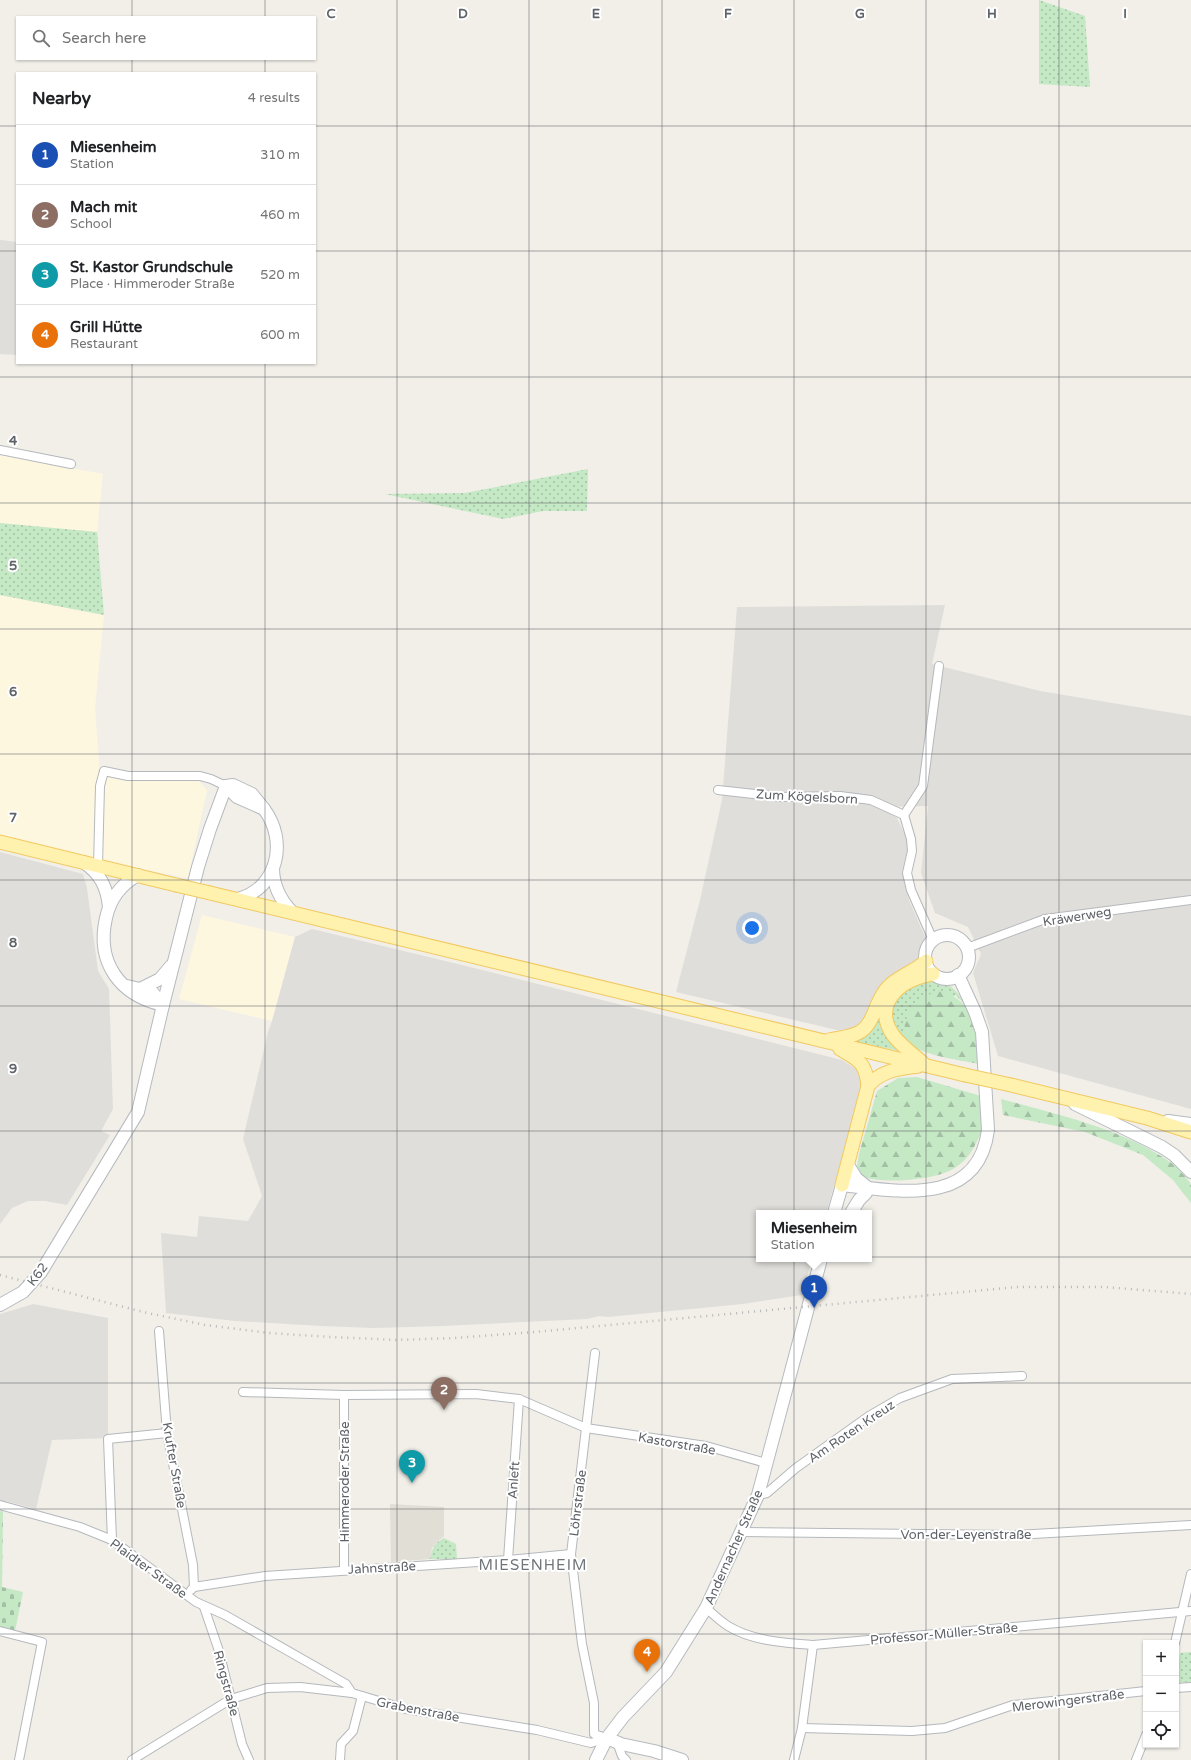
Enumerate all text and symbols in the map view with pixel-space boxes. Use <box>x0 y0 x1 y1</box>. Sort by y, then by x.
text: C <box>326 6 336 22</box>
text: D <box>458 6 468 22</box>
text: E <box>592 6 600 22</box>
text: F <box>724 6 732 22</box>
text: G <box>855 6 865 22</box>
text: H <box>987 6 997 22</box>
text: I <box>1123 6 1127 22</box>
search box <box>16 16 316 60</box>
icon: search <box>30 27 52 49</box>
text: Search here <box>62 29 146 47</box>
text: Nearby <box>32 88 91 109</box>
text: 4 results <box>248 90 300 106</box>
text: Miesenheim <box>70 138 157 156</box>
text: 1 <box>41 147 49 163</box>
text: 310 m <box>260 147 300 163</box>
text: Station <box>70 156 114 172</box>
text: Mach mit <box>70 198 137 216</box>
text: 2 <box>41 207 49 223</box>
text: 460 m <box>260 207 300 223</box>
text: School <box>70 216 112 232</box>
text: St. Kastor Grundschule <box>70 258 233 276</box>
text: 3 <box>41 267 49 283</box>
text: 520 m <box>260 267 300 283</box>
text: Place · Himmeroder Straße <box>70 276 235 292</box>
text: Grill Hütte <box>70 318 142 336</box>
text: 4 <box>41 327 49 343</box>
text: 600 m <box>260 327 300 343</box>
text: Restaurant <box>70 336 138 352</box>
text: 4 <box>9 433 18 449</box>
text: 5 <box>9 558 17 574</box>
text: 6 <box>9 684 17 700</box>
street label: Zum Kögelsborn <box>756 786 858 808</box>
text: 7 <box>9 810 17 826</box>
street label: Kräwerweg <box>1042 904 1113 930</box>
your location <box>742 918 762 938</box>
text: 8 <box>9 935 17 951</box>
text: 9 <box>9 1061 17 1077</box>
popup <box>756 1210 872 1262</box>
text: Miesenheim <box>771 1219 857 1237</box>
text: Station <box>771 1237 815 1253</box>
street label: K62 <box>24 1260 52 1289</box>
pin: 1 <box>801 1275 827 1308</box>
pin: 2 <box>431 1377 457 1410</box>
street label: Am Roten Kreuz <box>805 1397 898 1467</box>
street label: Krufter Straße <box>159 1421 189 1510</box>
street label: Himmeroder Straße <box>337 1422 353 1543</box>
street label: Kastorstraße <box>637 1429 717 1459</box>
pin: 3 <box>399 1450 425 1483</box>
street label: Anleft <box>505 1461 523 1500</box>
street label: Löhrstraße <box>566 1469 590 1537</box>
street label: Andernacher Straße <box>701 1487 766 1607</box>
street label: Von-der-Leyenstraße <box>901 1527 1031 1543</box>
street label: Plaidter Straße <box>107 1535 190 1602</box>
district label: MIESENHEIM <box>479 1556 587 1574</box>
street label: Jahnstraße <box>348 1558 416 1578</box>
street label: Professor-Müller-Straße <box>870 1620 1019 1648</box>
pin: 4 <box>634 1639 660 1672</box>
map controls <box>1143 1640 1179 1748</box>
button: + <box>1143 1640 1179 1676</box>
street label: Ringstraße <box>210 1649 242 1718</box>
button: − <box>1143 1676 1179 1712</box>
street label: Merowingerstraße <box>1011 1686 1125 1716</box>
street label: Grabenstraße <box>375 1694 461 1726</box>
button: locate <box>1143 1712 1179 1748</box>

